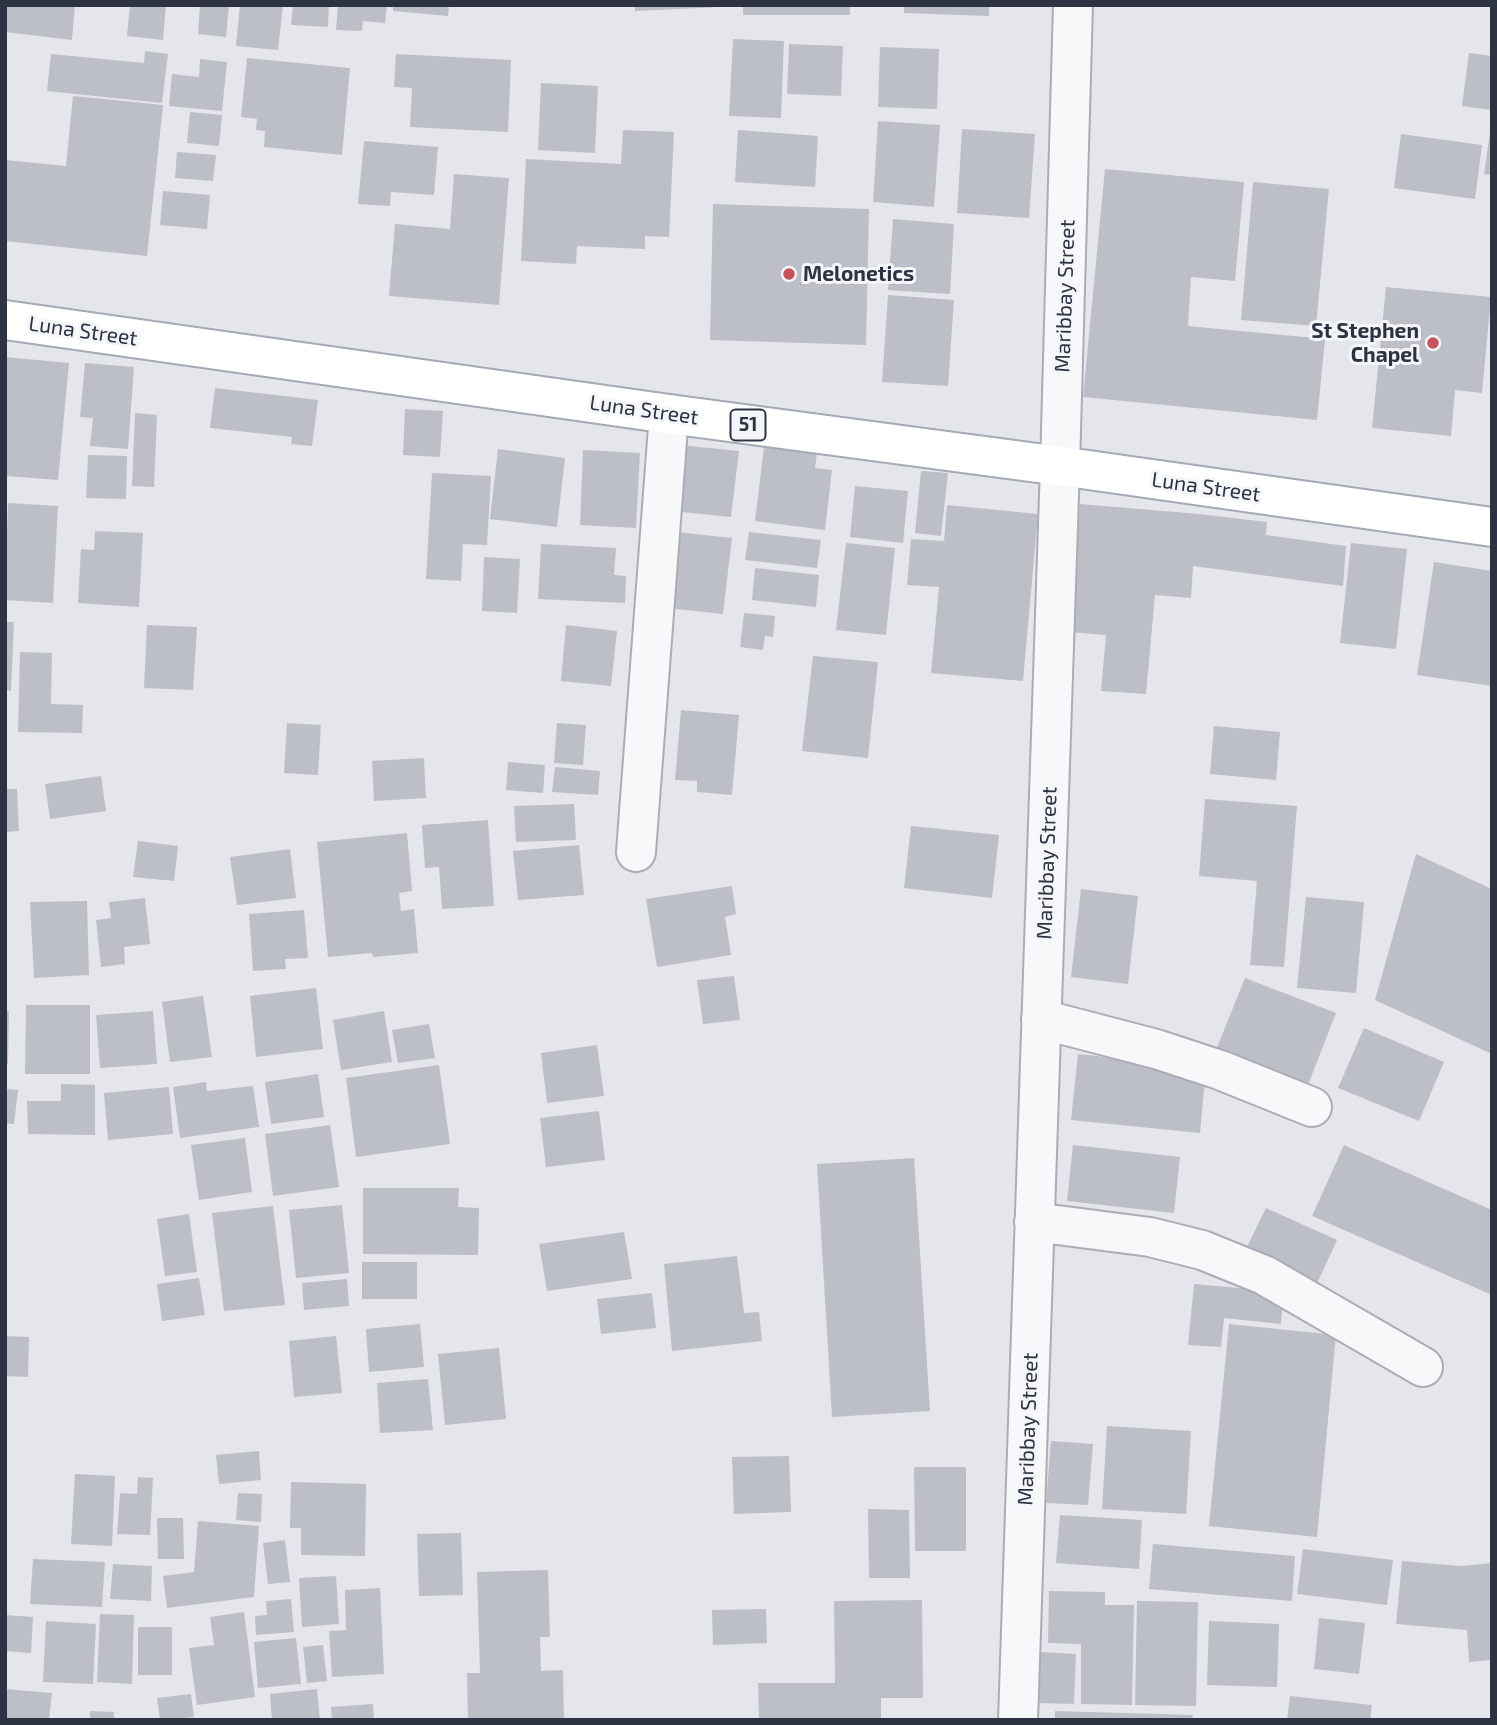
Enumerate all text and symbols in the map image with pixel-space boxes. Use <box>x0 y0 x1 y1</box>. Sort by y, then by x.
street label: Maribbay Street <box>1050 219 1080 373</box>
place label: Melonetics <box>803 261 914 287</box>
marker: Melonetics <box>781 266 797 282</box>
street label: Luna Street <box>27 311 139 351</box>
place label: St Stephen Chapel <box>1311 318 1419 368</box>
marker: St Stephen Chapel <box>1425 335 1441 351</box>
street label: Luna Street <box>588 390 700 430</box>
road number: 51 <box>730 410 766 440</box>
street label: Luna Street <box>1150 467 1262 507</box>
street label: Maribbay Street <box>1032 786 1062 940</box>
street label: Maribbay Street <box>1013 1352 1043 1506</box>

